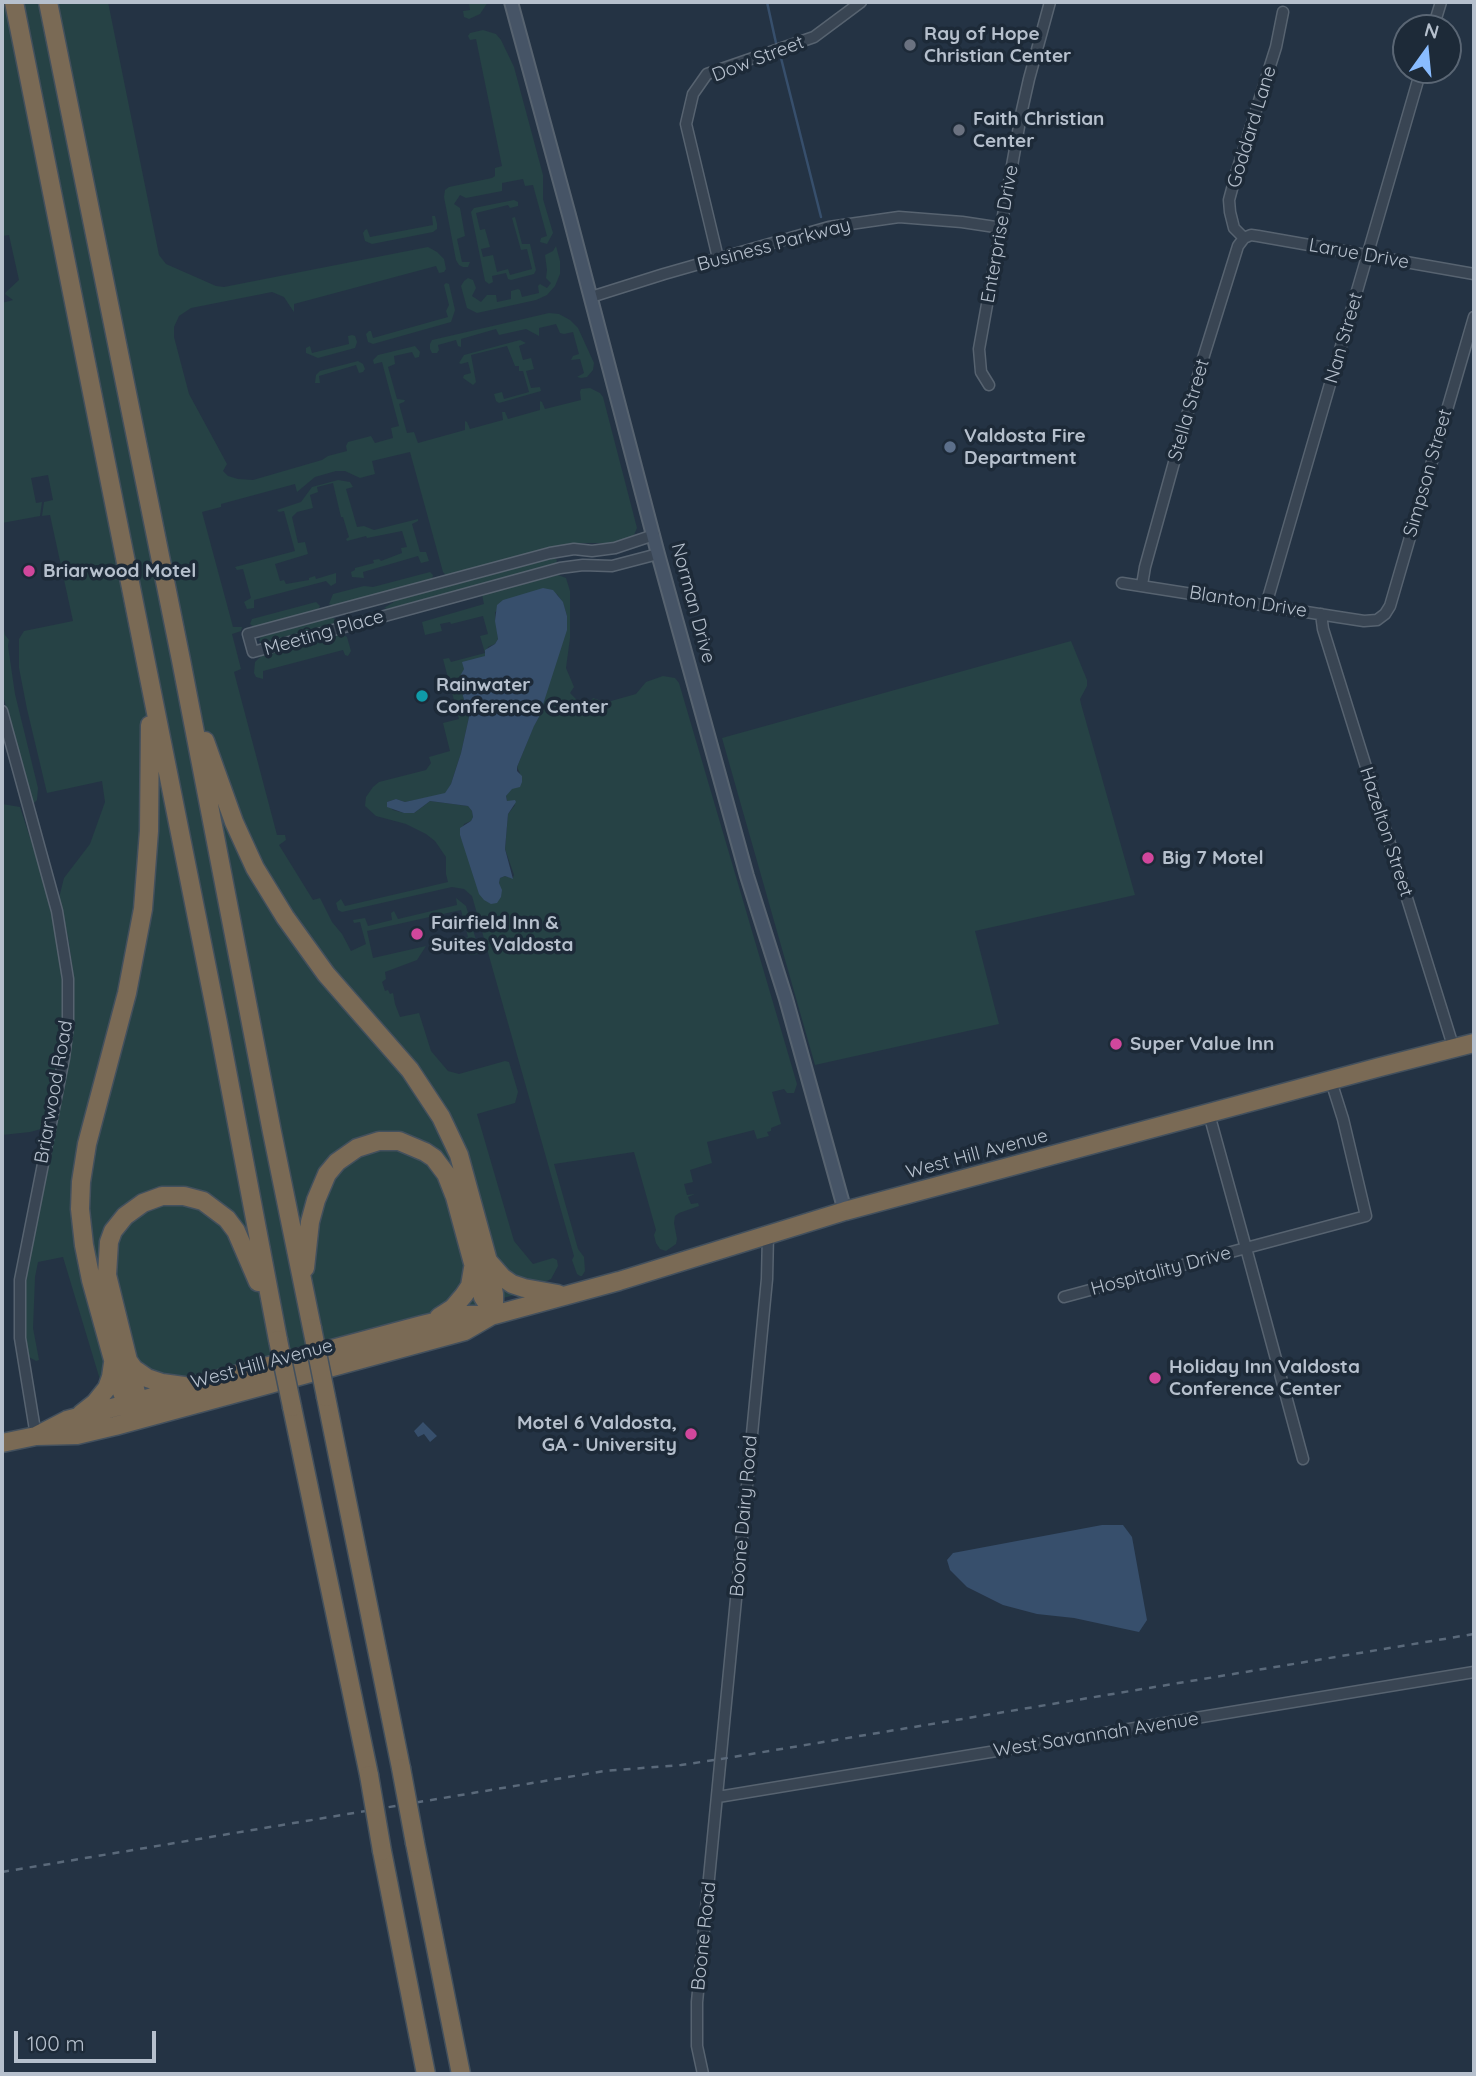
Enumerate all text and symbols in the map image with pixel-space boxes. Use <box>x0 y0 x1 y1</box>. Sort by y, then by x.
north arrow <box>1392 14 1462 84</box>
text: N <box>1422 17 1442 44</box>
place label: Ray of Hope Christian Center <box>924 23 1071 67</box>
street label: Dow Street <box>709 31 807 87</box>
marker: Ray of Hope Christian Center <box>902 37 918 53</box>
street label: Goddard Lane <box>1223 63 1281 191</box>
place label: Faith Christian Center <box>973 108 1104 152</box>
marker: Faith Christian Center <box>951 122 967 138</box>
street label: Enterprise Drive <box>977 163 1023 305</box>
street label: Business Parkway <box>695 214 853 276</box>
street label: Larue Drive <box>1307 234 1411 274</box>
street label: Nan Street <box>1320 290 1368 386</box>
street label: Stella Street <box>1164 356 1214 464</box>
street label: Simpson Street <box>1399 406 1457 540</box>
place label: Valdosta Fire Department <box>964 425 1086 469</box>
marker: Valdosta Fire Department <box>942 439 958 455</box>
street label: Norman Drive <box>666 540 720 666</box>
place label: Briarwood Motel <box>43 560 196 582</box>
marker: Briarwood Motel <box>21 563 37 579</box>
street label: Blanton Drive <box>1187 581 1309 623</box>
street label: Meeting Place <box>261 605 387 661</box>
place label: Rainwater Conference Center <box>436 674 608 718</box>
marker: Rainwater Conference Center <box>414 688 430 704</box>
street label: Hazelton Street <box>1354 764 1418 900</box>
place label: Big 7 Motel <box>1162 847 1264 869</box>
marker: Big 7 Motel <box>1140 850 1156 866</box>
place label: Fairfield Inn & Suites Valdosta <box>431 912 573 956</box>
marker: Fairfield Inn & Suites Valdosta <box>409 926 425 942</box>
street label: Briarwood Road <box>30 1019 78 1165</box>
place label: Super Value Inn <box>1130 1033 1274 1055</box>
marker: Super Value Inn <box>1108 1036 1124 1052</box>
street label: West Hill Avenue <box>904 1124 1050 1184</box>
street label: Hospitality Drive <box>1088 1241 1234 1301</box>
street label: West Hill Avenue <box>189 1334 335 1394</box>
place label: Holiday Inn Valdosta Conference Center <box>1169 1356 1360 1400</box>
marker: Holiday Inn Valdosta Conference Center <box>1147 1370 1163 1386</box>
place label: Motel 6 Valdosta, GA - University <box>517 1412 677 1456</box>
marker: Motel 6 Valdosta, GA - University <box>683 1426 699 1442</box>
street label: Boone Dairy Road <box>726 1434 762 1598</box>
street label: West Savannah Avenue <box>992 1708 1200 1762</box>
street label: Boone Road <box>687 1880 721 1992</box>
scale bar <box>18 2016 159 2060</box>
text: 100 m <box>27 2030 85 2056</box>

